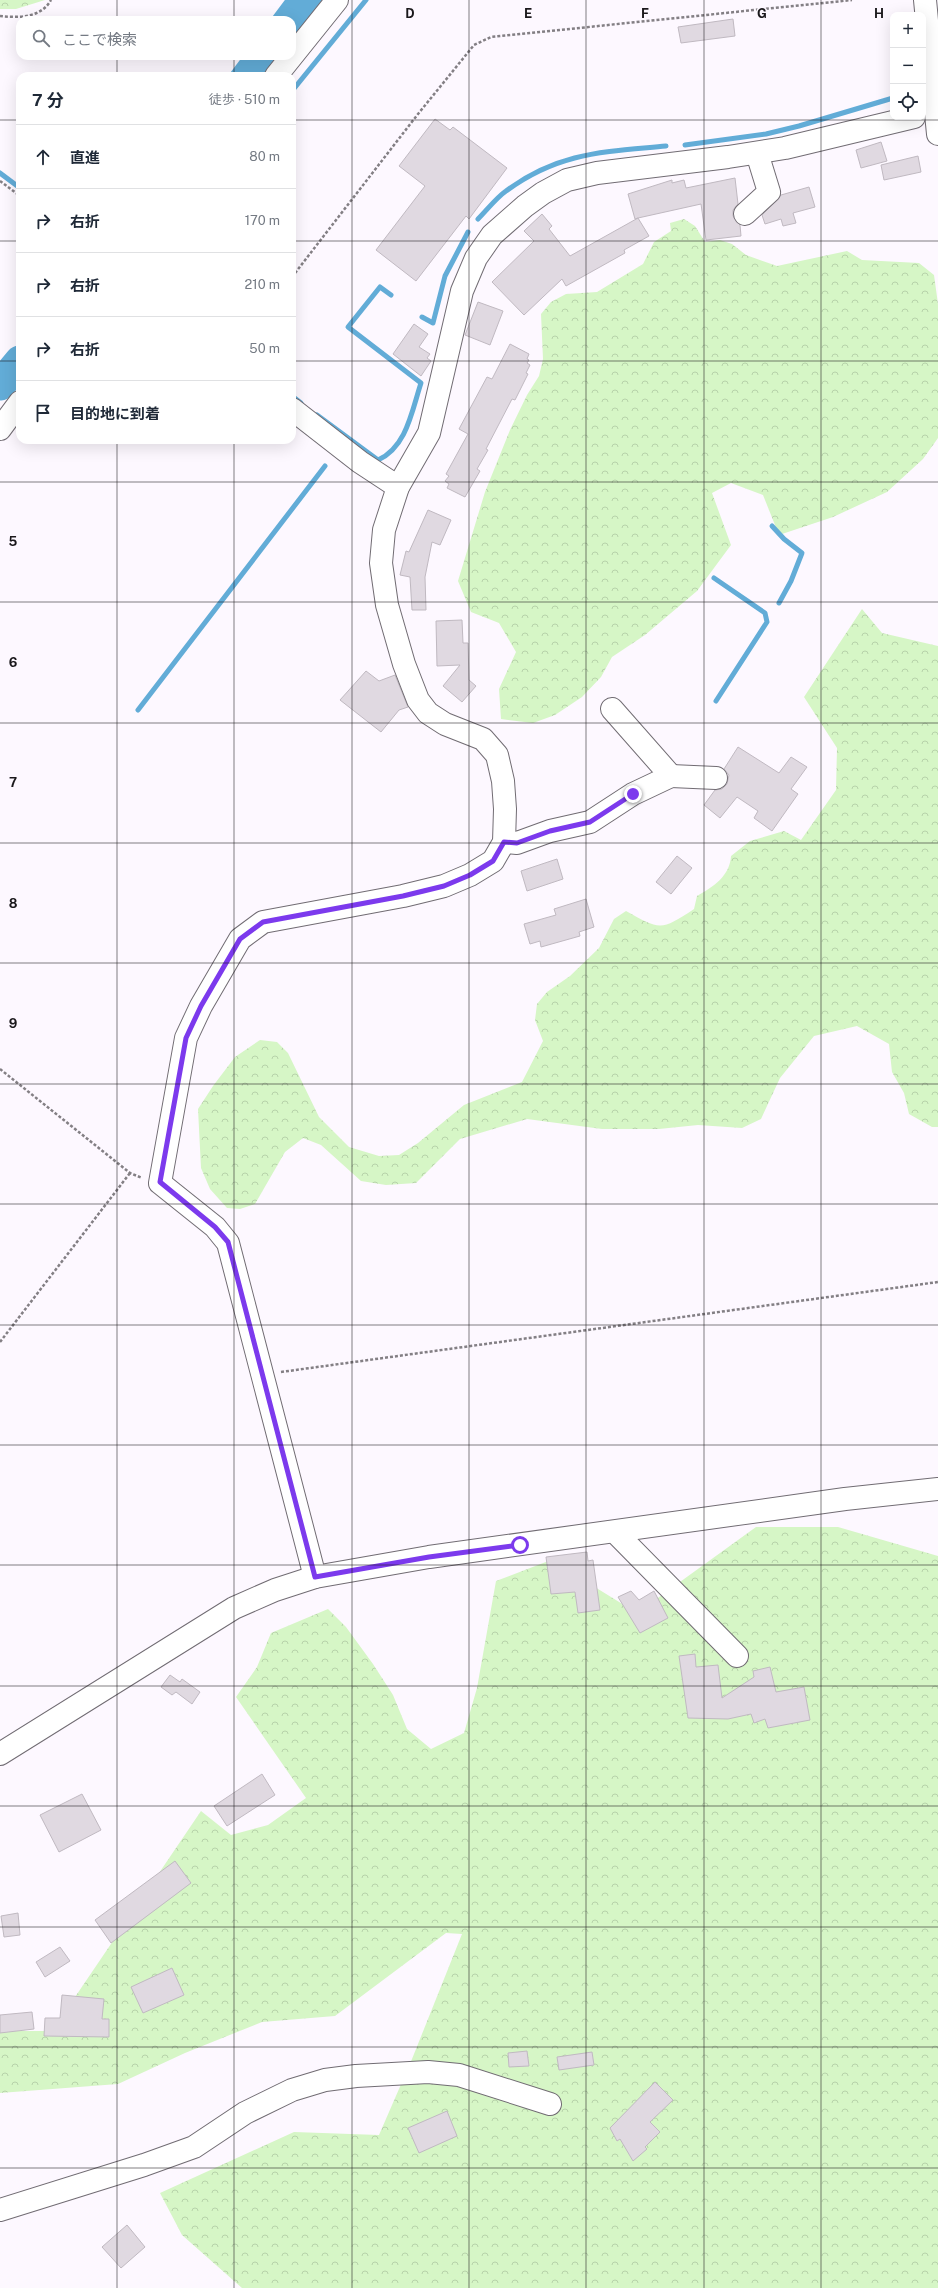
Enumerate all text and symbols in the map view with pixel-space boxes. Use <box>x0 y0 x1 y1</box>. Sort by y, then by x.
text: D <box>405 6 415 21</box>
text: E <box>524 6 532 21</box>
text: F <box>641 6 649 21</box>
text: G <box>757 6 767 21</box>
text: H <box>874 6 884 21</box>
map controls <box>890 12 926 120</box>
button: + <box>890 12 926 48</box>
search box <box>16 16 296 60</box>
icon: search <box>30 27 52 49</box>
text: ここで検索 <box>62 31 137 48</box>
button: − <box>890 48 926 84</box>
button: locate <box>890 84 926 120</box>
text: 7 分 <box>32 90 63 110</box>
text: 徒歩 · 510 m <box>209 92 280 107</box>
icon: ahead <box>32 146 54 168</box>
text: 直進 <box>70 149 100 166</box>
text: 80 m <box>249 149 280 164</box>
icon: right <box>32 210 54 232</box>
text: 右折 <box>70 213 100 230</box>
text: 170 m <box>245 213 280 228</box>
icon: right <box>32 274 54 296</box>
text: 右折 <box>70 277 100 294</box>
text: 210 m <box>245 277 280 292</box>
icon: right <box>32 338 54 360</box>
text: 右折 <box>70 341 100 358</box>
text: 50 m <box>249 341 280 356</box>
icon: arrive <box>32 402 54 424</box>
text: 目的地に到着 <box>70 405 160 422</box>
text: 5 <box>9 534 18 549</box>
text: 6 <box>9 655 18 670</box>
text: 7 <box>9 775 17 790</box>
route end <box>624 785 642 803</box>
text: 8 <box>9 896 18 911</box>
text: 9 <box>9 1016 17 1031</box>
route start <box>511 1536 529 1554</box>

